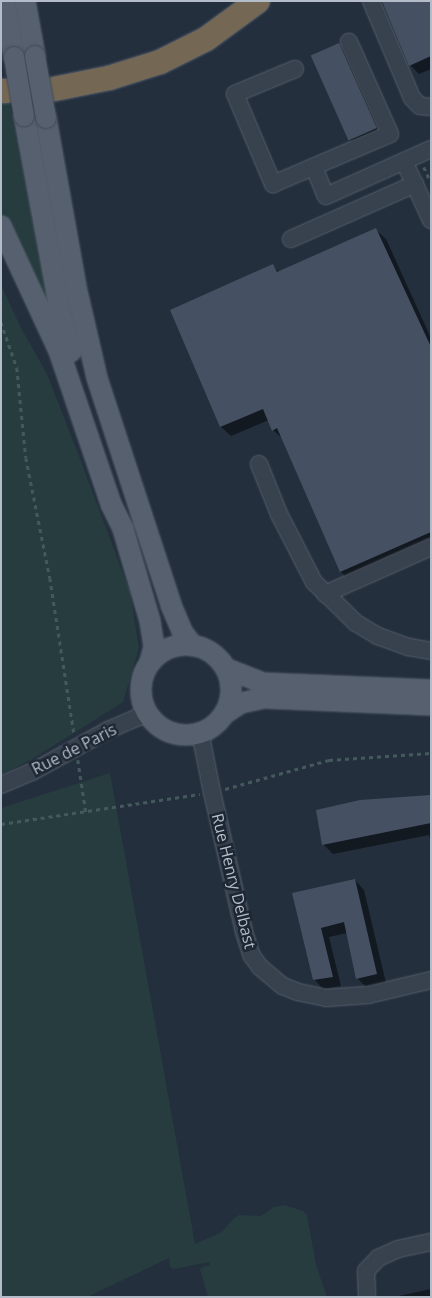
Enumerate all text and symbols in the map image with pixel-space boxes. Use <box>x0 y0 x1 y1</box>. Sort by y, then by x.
street label: Rue de Paris <box>28 719 120 779</box>
street label: Rue Henry Delbast <box>208 811 260 951</box>

